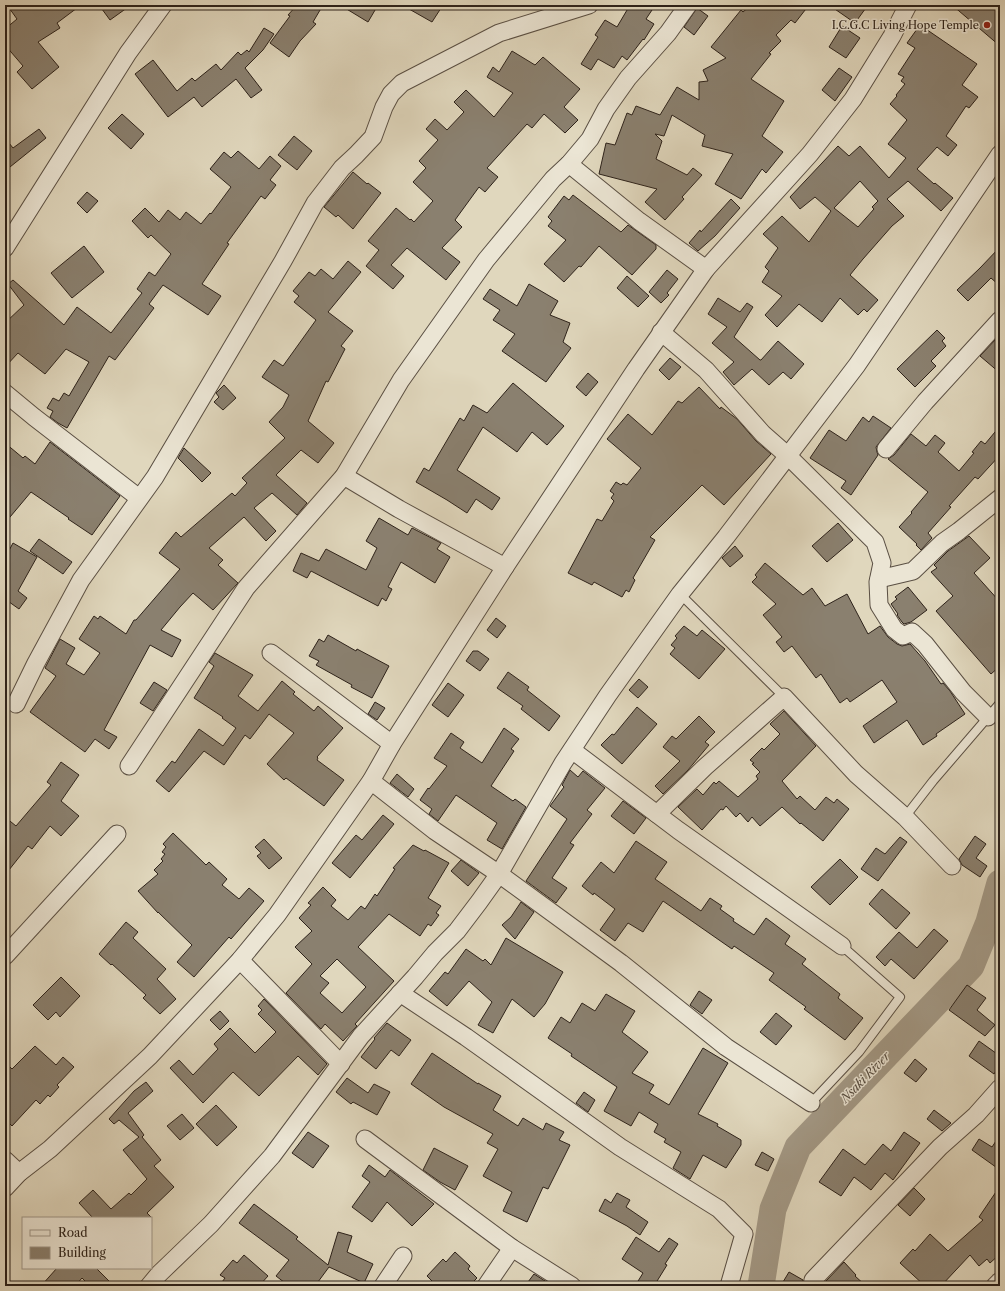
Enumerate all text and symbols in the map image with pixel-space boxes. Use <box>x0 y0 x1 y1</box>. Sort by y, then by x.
place label: I.C.G.C Living Hope Temple <box>832 18 979 32</box>
marker: I.C.G.C Living Hope Temple <box>982 20 992 30</box>
water label: Nsaki River <box>836 1047 894 1106</box>
legend <box>22 1217 152 1269</box>
text: Road <box>58 1225 88 1240</box>
text: Building <box>58 1245 106 1260</box>

